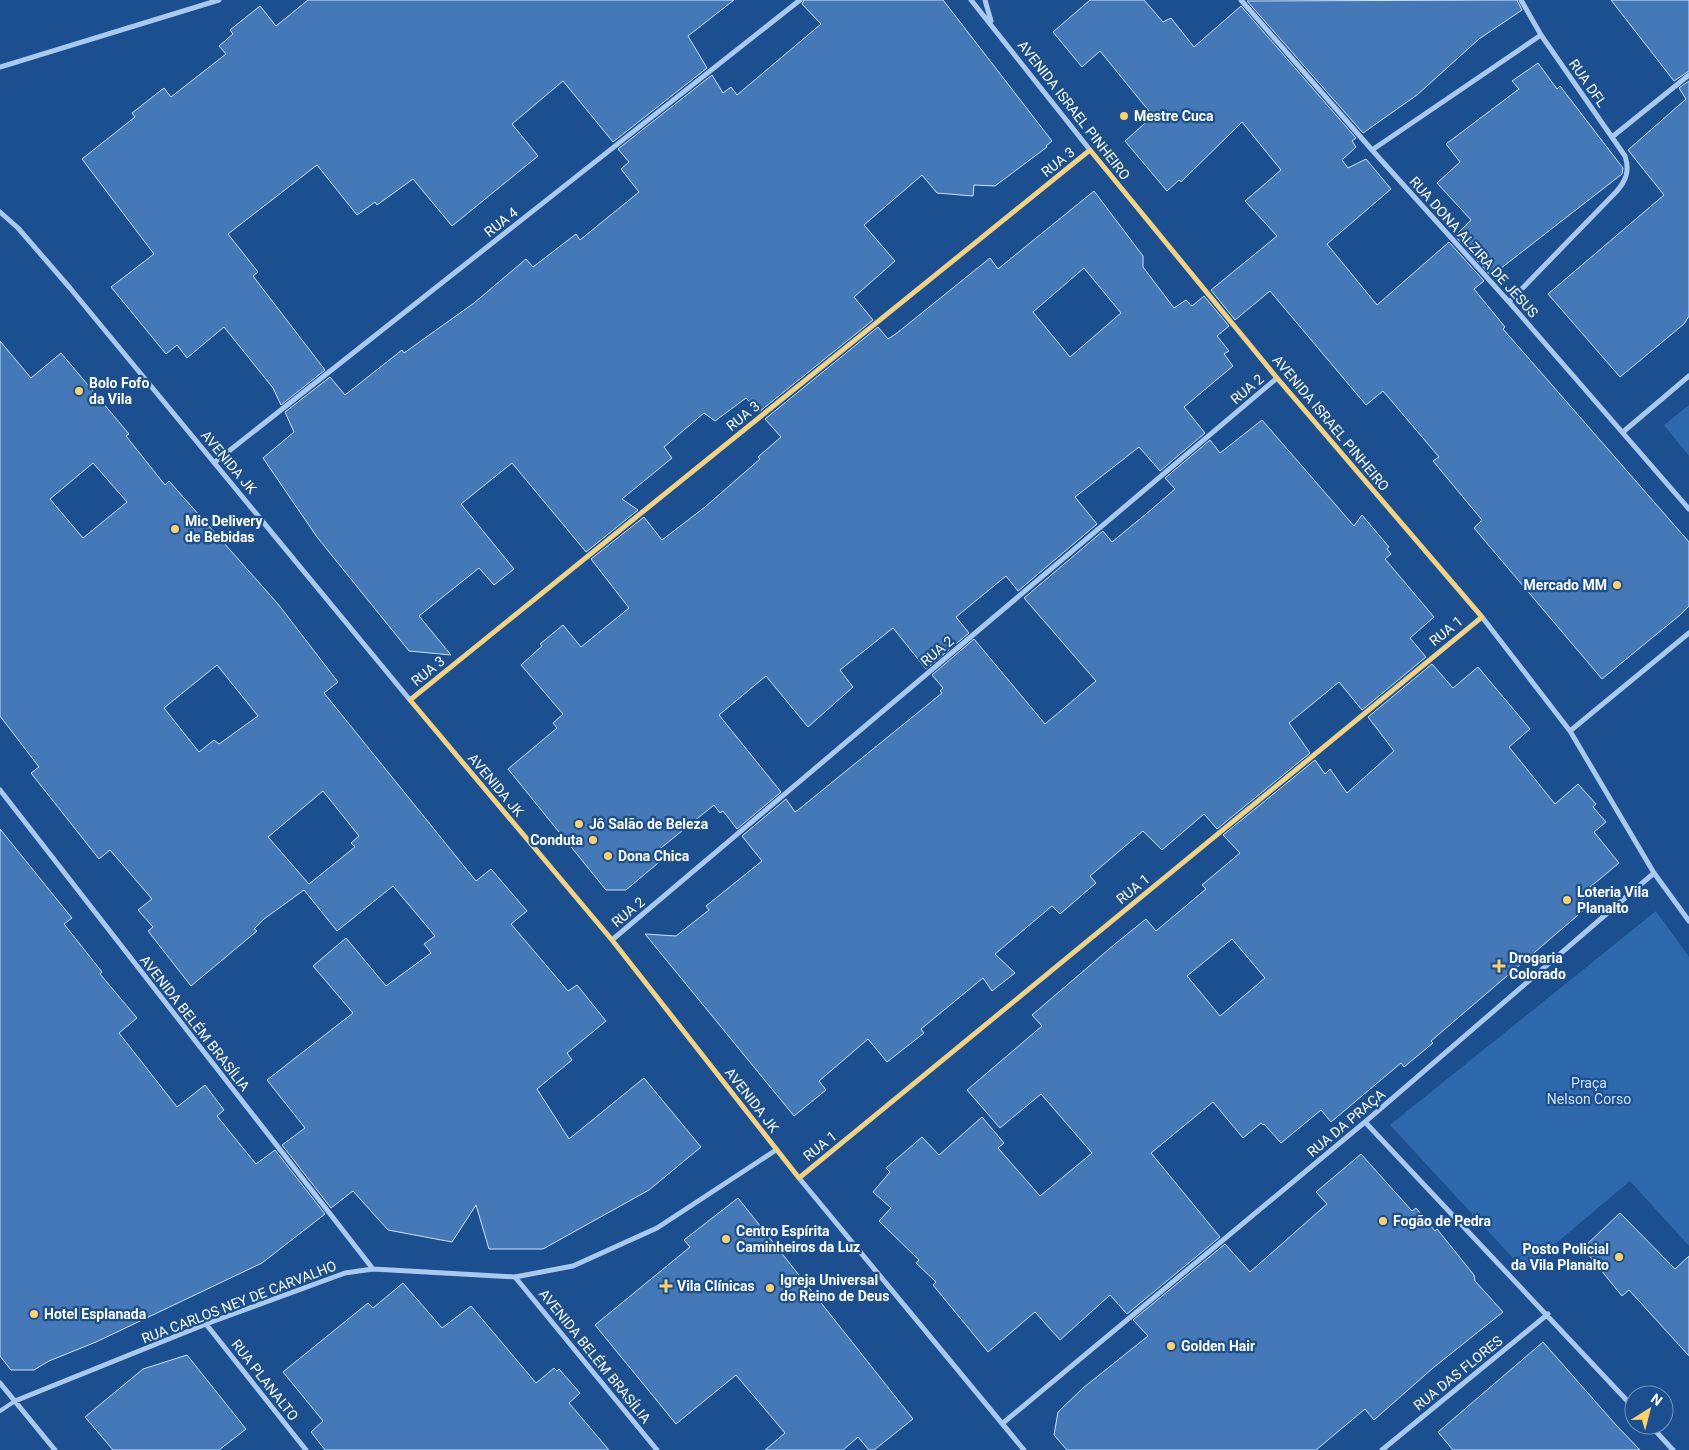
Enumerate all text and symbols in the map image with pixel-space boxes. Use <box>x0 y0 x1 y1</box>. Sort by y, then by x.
street label: AVENIDA ISRAEL PINHEIRO <box>1015 37 1133 183</box>
street label: RUA DFL <box>1566 56 1610 110</box>
place label: Mestre Cuca <box>1134 108 1214 124</box>
marker: Mestre Cuca <box>1118 110 1130 122</box>
street label: RUA 3 <box>1038 144 1078 180</box>
street label: RUA DONA ALZIRA DE JESUS <box>1407 173 1541 321</box>
street label: RUA 4 <box>481 204 521 240</box>
street label: AVENIDA ISRAEL PINHEIRO <box>1269 352 1393 494</box>
street label: RUA 2 <box>1227 371 1267 407</box>
place label: Bolo Fofo da Vila <box>89 375 149 407</box>
marker: Bolo Fofo da Vila <box>73 385 85 397</box>
street label: RUA 3 <box>723 398 763 434</box>
street label: AVENIDA JK <box>198 427 260 497</box>
place label: Mic Delivery de Bebidas <box>185 513 264 545</box>
marker: Mic Delivery de Bebidas <box>169 523 181 535</box>
place label: Mercado MM <box>1524 577 1607 593</box>
marker: Mercado MM <box>1611 579 1623 591</box>
street label: RUA 1 <box>1426 613 1466 649</box>
street label: RUA 2 <box>917 633 957 669</box>
street label: RUA 3 <box>408 653 448 689</box>
street label: AVENIDA JK <box>465 750 527 820</box>
place label: Jô Salão de Beleza <box>589 816 709 832</box>
marker: Jô Salão de Beleza <box>573 818 585 830</box>
place label: Conduta <box>530 832 583 848</box>
marker: Conduta <box>587 834 599 846</box>
place label: Dona Chica <box>618 848 690 864</box>
marker: Dona Chica <box>602 850 614 862</box>
street label: RUA 1 <box>1113 871 1153 907</box>
place label: Loteria Vila Planalto <box>1577 884 1649 916</box>
street label: RUA 2 <box>608 894 648 930</box>
marker: Loteria Vila Planalto <box>1561 894 1573 906</box>
place label: Drogaria Colorado <box>1509 950 1566 982</box>
street label: AVENIDA BELÉM BRASÍLIA <box>137 951 254 1094</box>
marker: Drogaria Colorado <box>1493 960 1505 972</box>
street label: AVENIDA JK <box>722 1065 782 1136</box>
park label: Praça Nelson Corso <box>1547 1075 1631 1107</box>
street label: RUA DA PRAÇA <box>1304 1086 1388 1160</box>
street label: RUA 1 <box>800 1128 840 1164</box>
place label: Fogão de Pedra <box>1393 1213 1492 1229</box>
marker: Fogão de Pedra <box>1377 1215 1389 1227</box>
place label: Centro Espírita Caminheiros da Luz <box>736 1223 860 1255</box>
marker: Centro Espírita Caminheiros da Luz <box>720 1233 732 1245</box>
place label: Posto Policial da Vila Planalto <box>1511 1241 1609 1273</box>
marker: Posto Policial da Vila Planalto <box>1613 1251 1625 1263</box>
street label: RUA CARLOS NEY DE CARVALHO <box>139 1257 339 1347</box>
place label: Igreja Universal do Reino de Deus <box>780 1272 889 1304</box>
place label: Vila Clínicas <box>677 1278 755 1294</box>
marker: Vila Clínicas <box>659 1279 673 1293</box>
marker: Igreja Universal do Reino de Deus <box>764 1282 776 1294</box>
street label: AVENIDA BELÉM BRASÍLIA <box>536 1285 655 1426</box>
place label: Hotel Esplanada <box>44 1306 147 1322</box>
marker: Hotel Esplanada <box>28 1308 40 1320</box>
street label: RUA DAS FLORES <box>1410 1332 1506 1414</box>
street label: RUA PLANALTO <box>228 1336 302 1424</box>
place label: Golden Hair <box>1181 1338 1255 1354</box>
marker: Golden Hair <box>1165 1340 1177 1352</box>
north arrow <box>1624 1385 1674 1435</box>
text: N <box>1648 1390 1665 1409</box>

